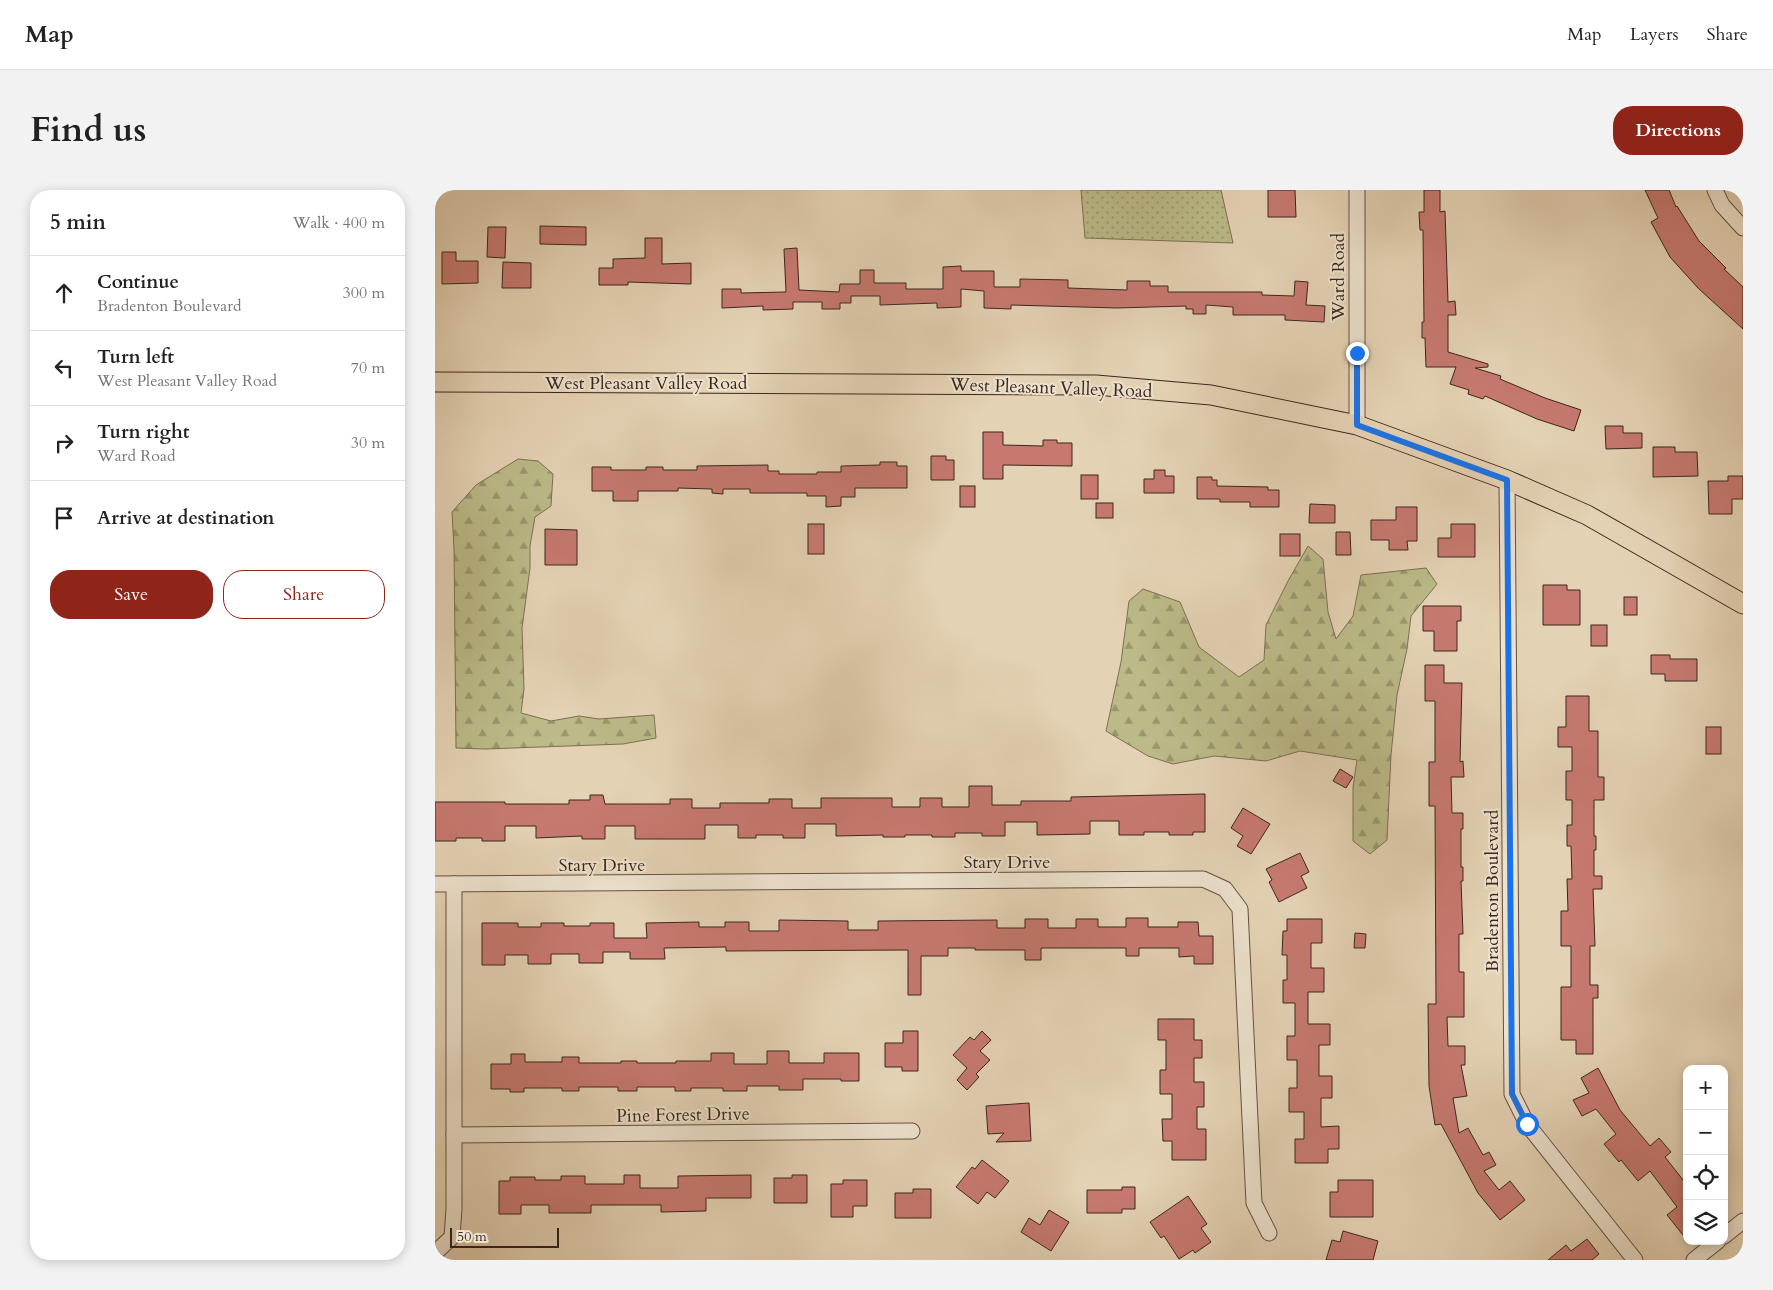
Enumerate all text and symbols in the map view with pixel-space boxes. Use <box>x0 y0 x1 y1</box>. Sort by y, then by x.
text: Map <box>25 18 74 51</box>
text: Map <box>1567 22 1602 47</box>
text: Layers <box>1630 22 1679 47</box>
text: Share <box>1707 22 1748 47</box>
text: Find us <box>30 106 146 154</box>
button: Directions <box>1613 106 1743 155</box>
text: 5 min <box>50 208 106 237</box>
text: Walk · 400 m <box>293 212 385 234</box>
street label: Ward Road <box>1326 232 1351 322</box>
text: Continue <box>97 269 179 295</box>
icon: ahead <box>50 279 78 307</box>
text: 300 m <box>343 282 385 304</box>
text: Bradenton Boulevard <box>97 295 242 317</box>
route end <box>1346 342 1369 365</box>
text: Turn left <box>97 344 174 370</box>
icon: left <box>50 354 78 382</box>
text: 70 m <box>351 357 385 379</box>
text: West Pleasant Valley Road <box>97 370 277 392</box>
street label: West Pleasant Valley Road <box>544 371 748 396</box>
street label: West Pleasant Valley Road <box>948 372 1153 404</box>
text: Turn right <box>97 419 189 445</box>
icon: right <box>50 429 78 457</box>
text: 30 m <box>351 432 385 454</box>
text: Ward Road <box>97 445 175 467</box>
icon: arrive <box>50 504 78 532</box>
text: Arrive at destination <box>97 505 274 531</box>
button: Save <box>50 570 213 619</box>
button: Share <box>223 570 385 619</box>
street label: Bradenton Boulevard <box>1480 809 1505 972</box>
street label: Stary Drive <box>964 850 1050 875</box>
street label: Stary Drive <box>559 853 645 878</box>
map controls <box>1683 1065 1728 1245</box>
button: + <box>1683 1065 1728 1110</box>
street label: Pine Forest Drive <box>616 1101 750 1129</box>
button: − <box>1683 1110 1728 1155</box>
route start <box>1516 1113 1539 1136</box>
button: locate <box>1683 1155 1728 1200</box>
button: layers <box>1683 1200 1728 1245</box>
scale bar <box>450 1225 559 1248</box>
text: 50 m <box>457 1227 487 1246</box>

